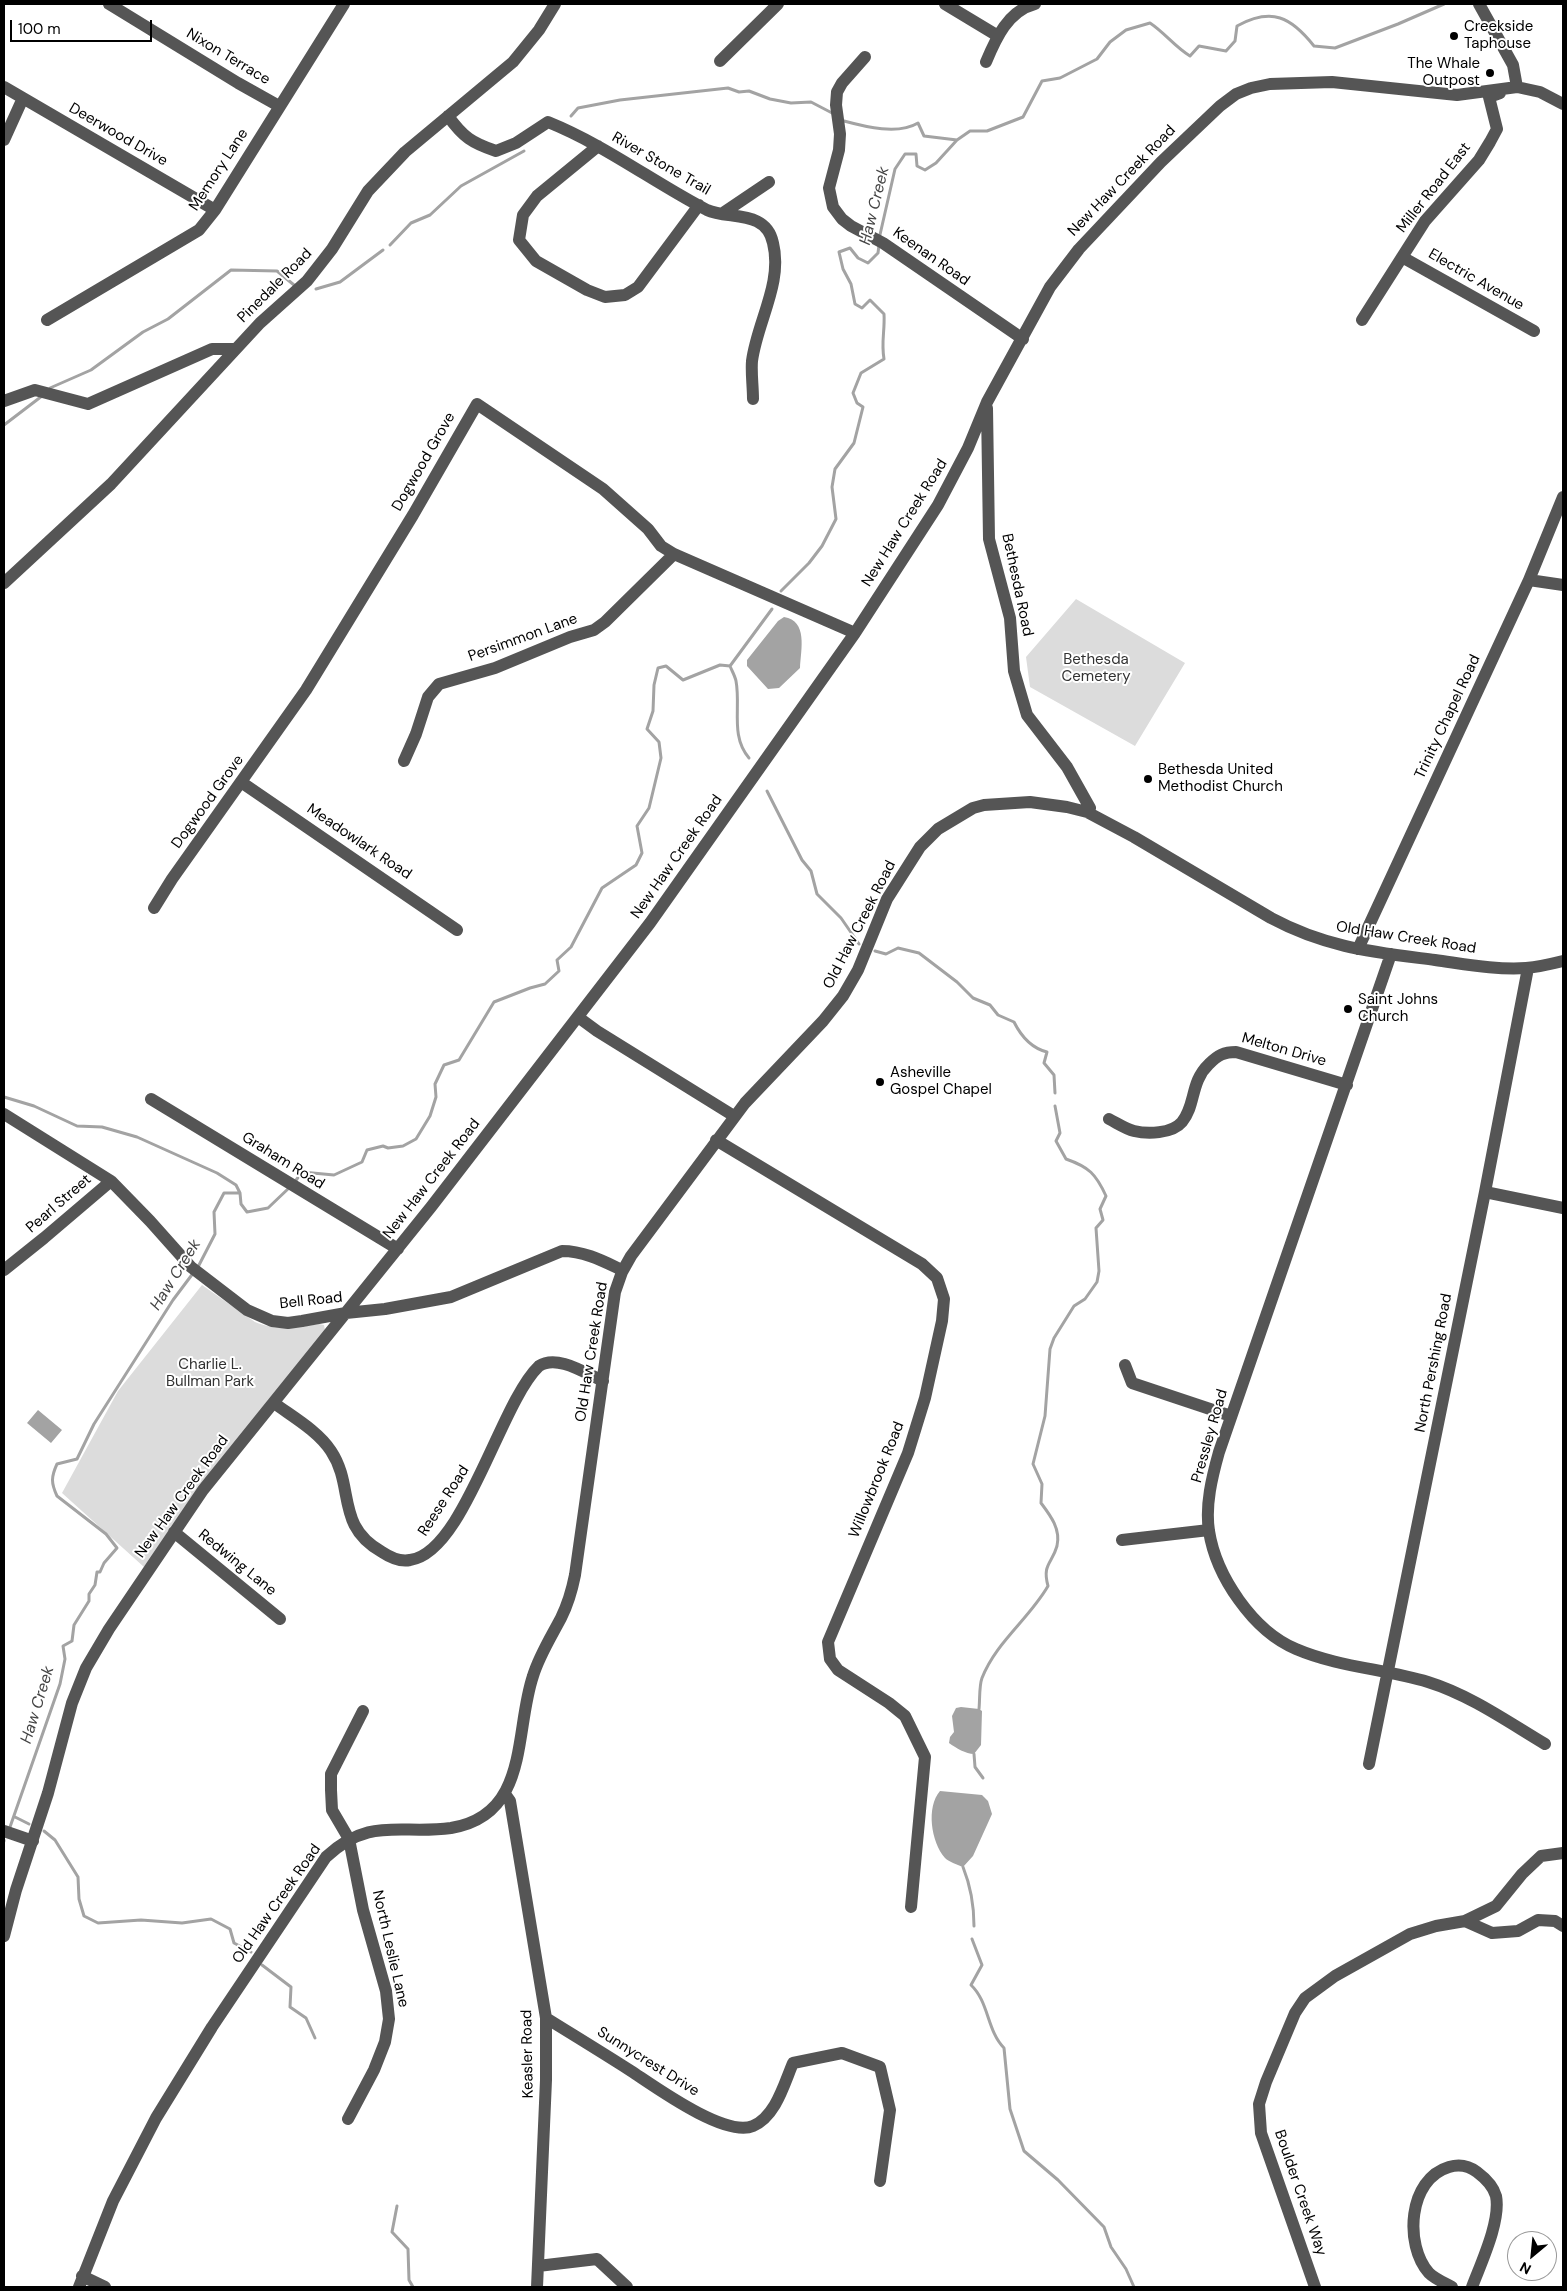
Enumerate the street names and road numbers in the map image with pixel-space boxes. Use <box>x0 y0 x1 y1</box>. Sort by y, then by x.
street label: Nixon Terrace <box>183 25 273 89</box>
street label: Deerwood Drive <box>66 100 170 170</box>
street label: New Haw Creek Road <box>1064 122 1180 240</box>
street label: Memory Lane <box>186 125 252 215</box>
street label: River Stone Trail <box>609 129 713 199</box>
street label: Miller Road East <box>1393 139 1475 237</box>
street label: Keenan Road <box>889 224 973 290</box>
street label: Pinedale Road <box>234 245 316 327</box>
street label: Electric Avenue <box>1425 245 1527 315</box>
street label: Dogwood Grove <box>389 410 459 514</box>
street label: New Haw Creek Road <box>858 456 952 590</box>
street label: Bethesda Road <box>997 532 1037 638</box>
street label: Persimmon Lane <box>466 610 580 666</box>
street label: Trinity Chapel Road <box>1411 652 1485 782</box>
street label: Dogwood Grove <box>168 752 248 852</box>
street label: New Haw Creek Road <box>627 792 727 922</box>
street label: Meadowlark Road <box>303 800 415 884</box>
street label: Old Haw Creek Road <box>820 858 900 992</box>
street label: Old Haw Creek Road <box>1335 918 1477 958</box>
street label: Melton Drive <box>1240 1029 1328 1071</box>
street label: New Haw Creek Road <box>380 1115 484 1243</box>
street label: Graham Road <box>238 1128 328 1194</box>
street label: Pearl Street <box>23 1171 95 1237</box>
street label: Old Haw Creek Road <box>572 1281 612 1423</box>
street label: Bell Road <box>279 1289 343 1313</box>
street label: North Pershing Road <box>1412 1292 1456 1434</box>
street label: Pressley Road <box>1188 1387 1232 1485</box>
street label: Willowbrook Road <box>845 1419 909 1541</box>
street label: New Haw Creek Road <box>131 1432 233 1562</box>
street label: Reese Road <box>415 1462 473 1540</box>
street label: Redwing Lane <box>194 1526 280 1600</box>
street label: Old Haw Creek Road <box>229 1841 325 1967</box>
street label: North Leslie Lane <box>368 1889 412 2009</box>
street label: Keasler Road <box>518 2009 538 2099</box>
street label: Sunnycrest Drive <box>594 2023 702 2101</box>
street label: Boulder Creek Way <box>1270 2128 1330 2258</box>

